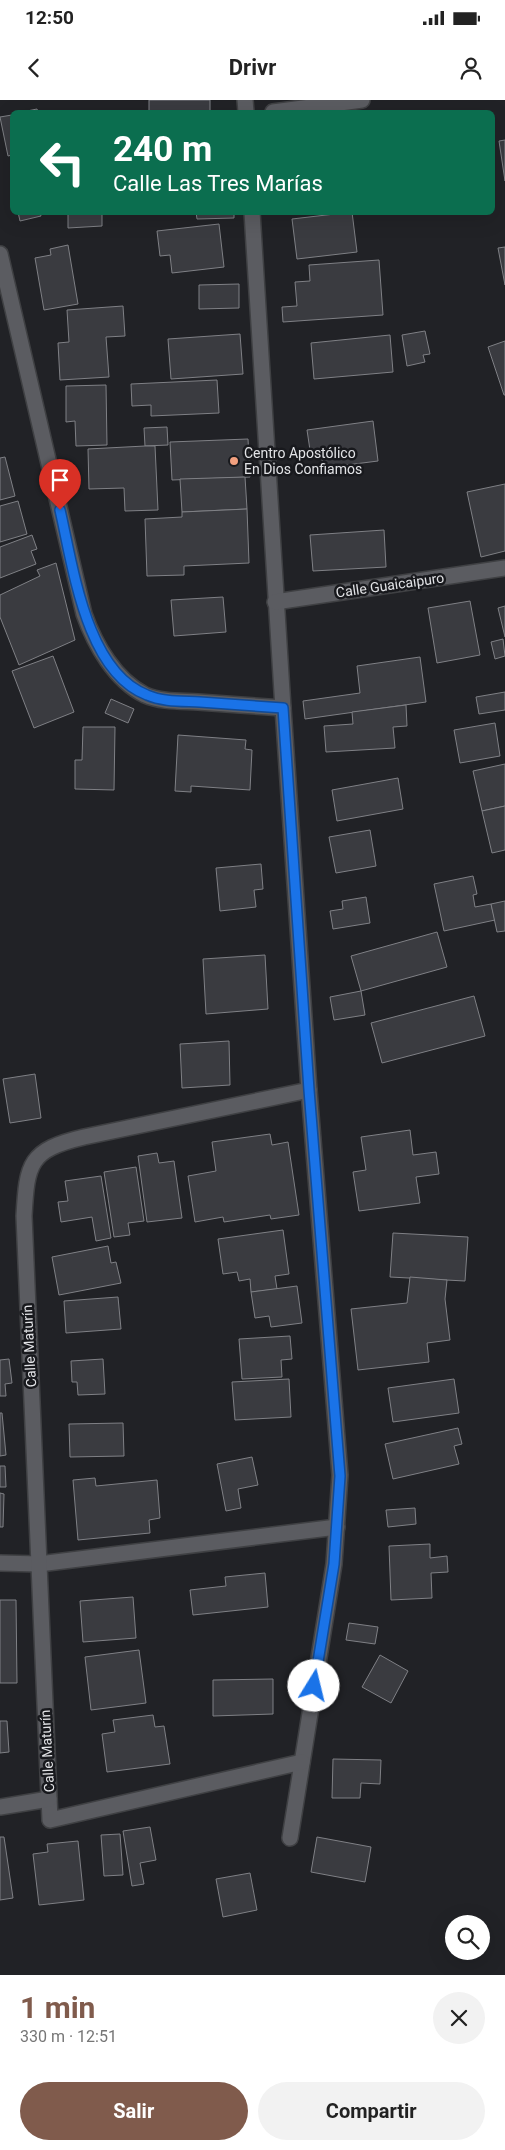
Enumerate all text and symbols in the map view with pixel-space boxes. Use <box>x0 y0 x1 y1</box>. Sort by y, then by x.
text: 12:50 <box>25 6 74 29</box>
icon: back <box>20 54 48 82</box>
icon: person <box>457 54 485 82</box>
text: Drivr <box>229 55 276 80</box>
text: 240 m <box>113 129 212 170</box>
icon: left <box>30 130 95 195</box>
text: Calle Las Tres Marías <box>113 171 323 196</box>
place label: Centro Apostólico En Dios Confiamos <box>244 445 362 477</box>
marker: Centro Apostólico En Dios Confiamos <box>228 455 240 467</box>
pin <box>39 459 81 510</box>
icon: arrive <box>46 466 74 494</box>
street label: Calle Guaicaipuro <box>335 569 445 601</box>
street label: Calle Maturín <box>19 1304 39 1388</box>
position arrow <box>287 1659 339 1711</box>
street label: Calle Maturín <box>37 1709 57 1793</box>
map controls <box>445 1915 490 1960</box>
button: search <box>445 1915 490 1960</box>
text: 1 min <box>20 1990 95 2025</box>
button: close <box>433 1992 485 2044</box>
text: 330 m · 12:51 <box>20 2027 117 2046</box>
button: Salir <box>20 2082 248 2140</box>
button: Compartir <box>258 2082 485 2140</box>

